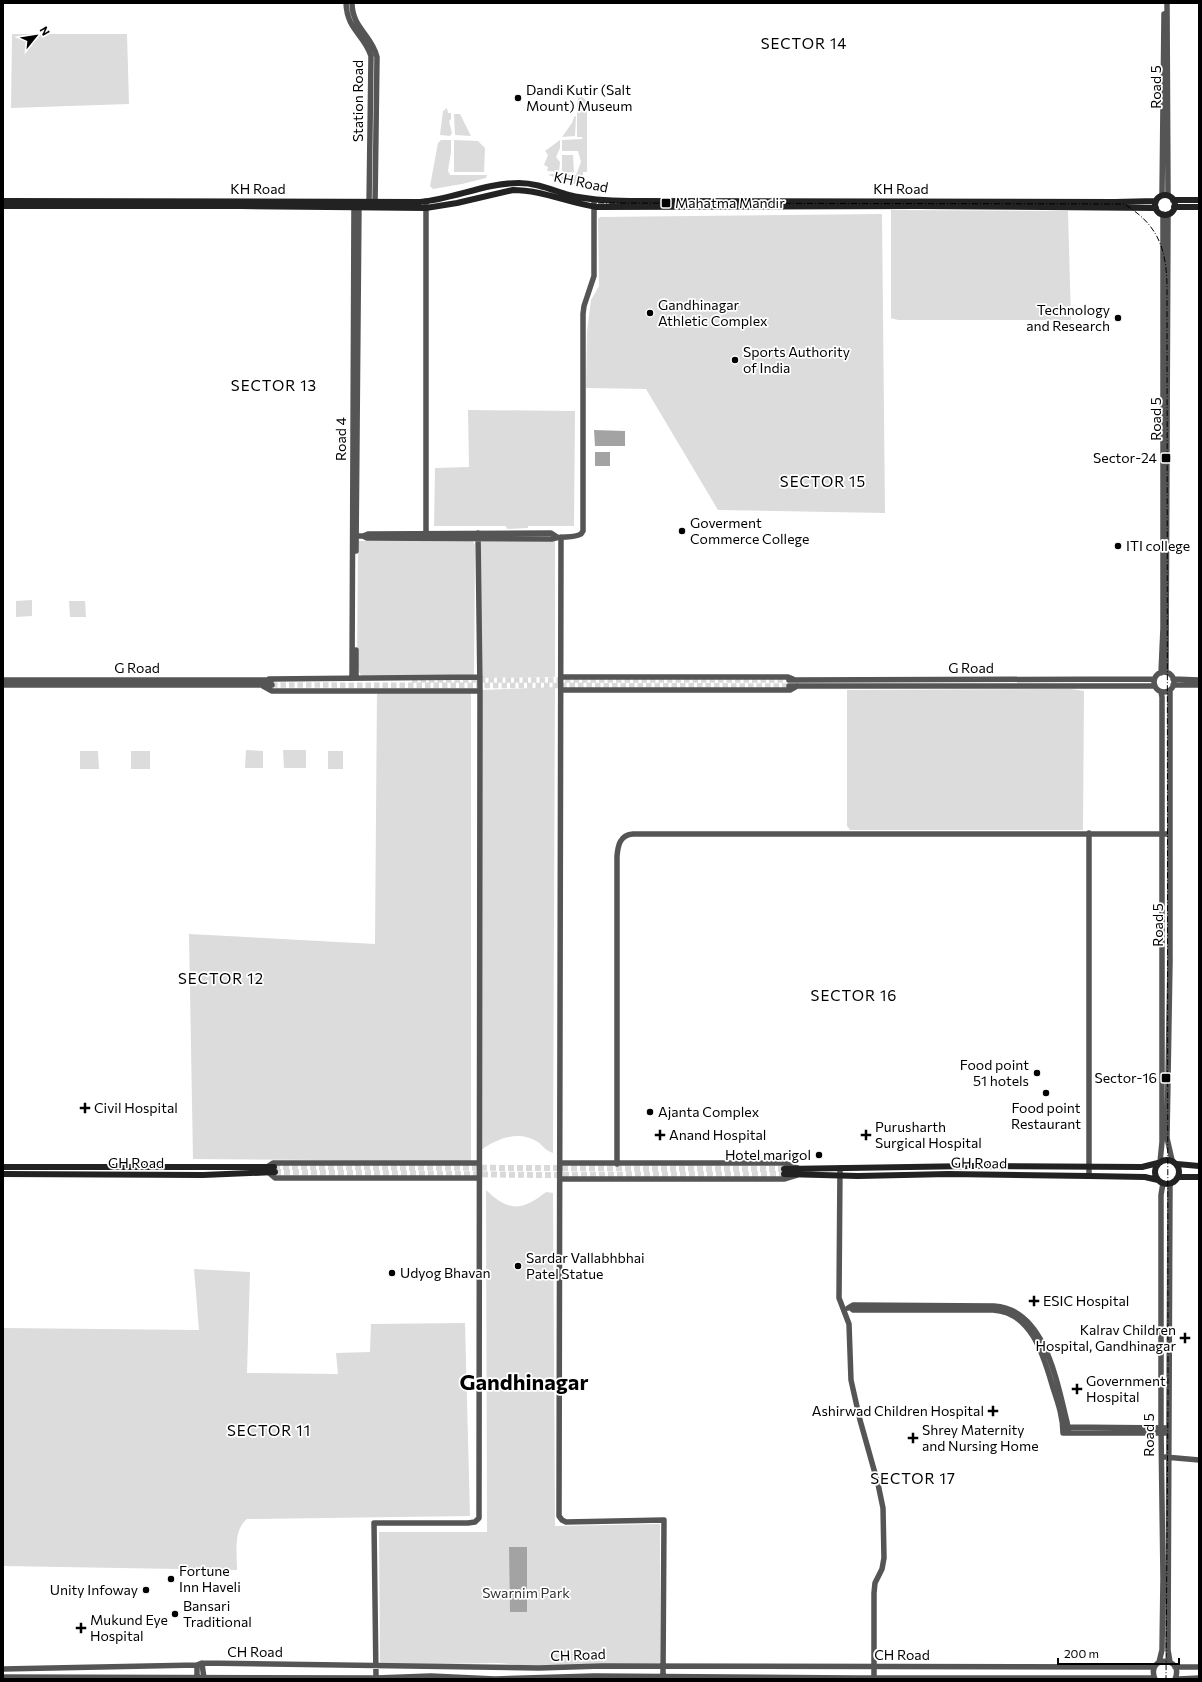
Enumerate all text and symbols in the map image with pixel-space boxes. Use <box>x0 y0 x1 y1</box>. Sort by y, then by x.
north arrow <box>16 16 56 56</box>
text: N <box>37 24 53 38</box>
district label: SECTOR 14 <box>761 34 847 52</box>
street label: Station Road <box>349 60 366 142</box>
street label: Road 5 <box>1147 65 1164 109</box>
place label: Dandi Kutir (Salt Mount) Museum <box>526 81 632 114</box>
marker: Dandi Kutir (Salt Mount) Museum <box>513 93 523 103</box>
street label: KH Road <box>552 167 610 196</box>
street label: KH Road <box>230 180 286 197</box>
street label: KH Road <box>873 180 929 197</box>
place label: Mahatma Mandir <box>675 194 785 211</box>
marker: Mahatma Mandir <box>660 197 672 209</box>
place label: Gandhinagar Athletic Complex <box>658 296 768 329</box>
place label: Technology and Research <box>1026 301 1110 334</box>
marker: Gandhinagar Athletic Complex <box>645 308 655 318</box>
marker: Technology and Research <box>1113 313 1123 323</box>
place label: Sports Authority of India <box>743 343 850 376</box>
marker: Sports Authority of India <box>730 355 740 365</box>
district label: SECTOR 13 <box>231 376 317 394</box>
street label: Road 5 <box>1147 397 1164 441</box>
street label: Road 4 <box>332 417 349 461</box>
place label: Sector-24 <box>1093 449 1158 466</box>
marker: Sector-24 <box>1160 452 1172 464</box>
district label: SECTOR 15 <box>780 472 866 490</box>
place label: Goverment Commerce College <box>690 514 809 547</box>
marker: Goverment Commerce College <box>677 526 687 536</box>
place label: ITI college <box>1126 537 1190 554</box>
marker: ITI college <box>1113 541 1123 551</box>
street label: G Road <box>114 659 160 676</box>
street label: G Road <box>948 659 994 676</box>
street label: Road 5 <box>1149 903 1166 947</box>
district label: SECTOR 12 <box>178 969 264 987</box>
district label: SECTOR 16 <box>811 986 897 1004</box>
place label: Food point 51 hotels <box>960 1056 1029 1089</box>
marker: Food point 51 hotels <box>1032 1068 1042 1078</box>
place label: Sector-16 <box>1094 1069 1157 1086</box>
marker: Sector-16 <box>1160 1072 1172 1084</box>
marker: Food point Restaurant <box>1041 1088 1051 1098</box>
place label: Civil Hospital <box>94 1099 178 1116</box>
place label: Food point Restaurant <box>1011 1099 1081 1132</box>
marker: Civil Hospital <box>79 1102 91 1114</box>
place label: Ajanta Complex <box>658 1103 760 1120</box>
marker: Ajanta Complex <box>645 1107 655 1117</box>
place label: Purusharth Surgical Hospital <box>875 1118 982 1151</box>
place label: Anand Hospital <box>669 1126 766 1143</box>
marker: Anand Hospital <box>654 1129 666 1141</box>
marker: Purusharth Surgical Hospital <box>860 1129 872 1141</box>
place label: Hotel marigol <box>725 1146 811 1163</box>
marker: Hotel marigol <box>814 1150 824 1160</box>
street label: GH Road <box>108 1154 164 1171</box>
street label: GH Road <box>951 1154 1007 1171</box>
place label: Sardar Vallabhbhai Patel Statue <box>526 1249 645 1282</box>
marker: Sardar Vallabhbhai Patel Statue <box>513 1261 523 1271</box>
place label: Udyog Bhavan <box>400 1264 491 1281</box>
marker: Udyog Bhavan <box>387 1268 397 1278</box>
place label: ESIC Hospital <box>1043 1292 1129 1309</box>
marker: ESIC Hospital <box>1028 1295 1040 1307</box>
place label: Kalrav Children Hospital, Gandhinagar <box>1035 1321 1176 1354</box>
marker: Kalrav Children Hospital, Gandhinagar <box>1179 1332 1191 1344</box>
district label: Gandhinagar <box>459 1368 589 1395</box>
place label: Government Hospital <box>1086 1372 1166 1405</box>
marker: Government Hospital <box>1071 1383 1083 1395</box>
place label: Ashirwad Children Hospital <box>812 1402 984 1419</box>
marker: Ashirwad Children Hospital <box>987 1405 999 1417</box>
street label: Road 5 <box>1140 1413 1157 1457</box>
district label: SECTOR 11 <box>227 1421 311 1439</box>
place label: Shrey Maternity and Nursing Home <box>922 1421 1039 1454</box>
marker: Shrey Maternity and Nursing Home <box>907 1432 919 1444</box>
district label: SECTOR 17 <box>870 1469 956 1487</box>
place label: Fortune Inn Haveli <box>179 1562 241 1595</box>
marker: Fortune Inn Haveli <box>166 1574 176 1584</box>
place label: Unity Infoway <box>50 1581 138 1598</box>
park label: Swarnim Park <box>482 1584 570 1601</box>
marker: Unity Infoway <box>141 1585 151 1595</box>
place label: Bansari Traditional <box>183 1597 252 1630</box>
marker: Bansari Traditional <box>170 1609 180 1619</box>
place label: Mukund Eye Hospital <box>90 1611 168 1644</box>
marker: Mukund Eye Hospital <box>75 1622 87 1634</box>
scale bar <box>1058 1640 1179 1666</box>
street label: CH Road <box>227 1643 283 1660</box>
street label: CH Road <box>550 1645 606 1664</box>
street label: CH Road <box>874 1646 930 1663</box>
text: 200 m <box>1064 1646 1099 1660</box>

